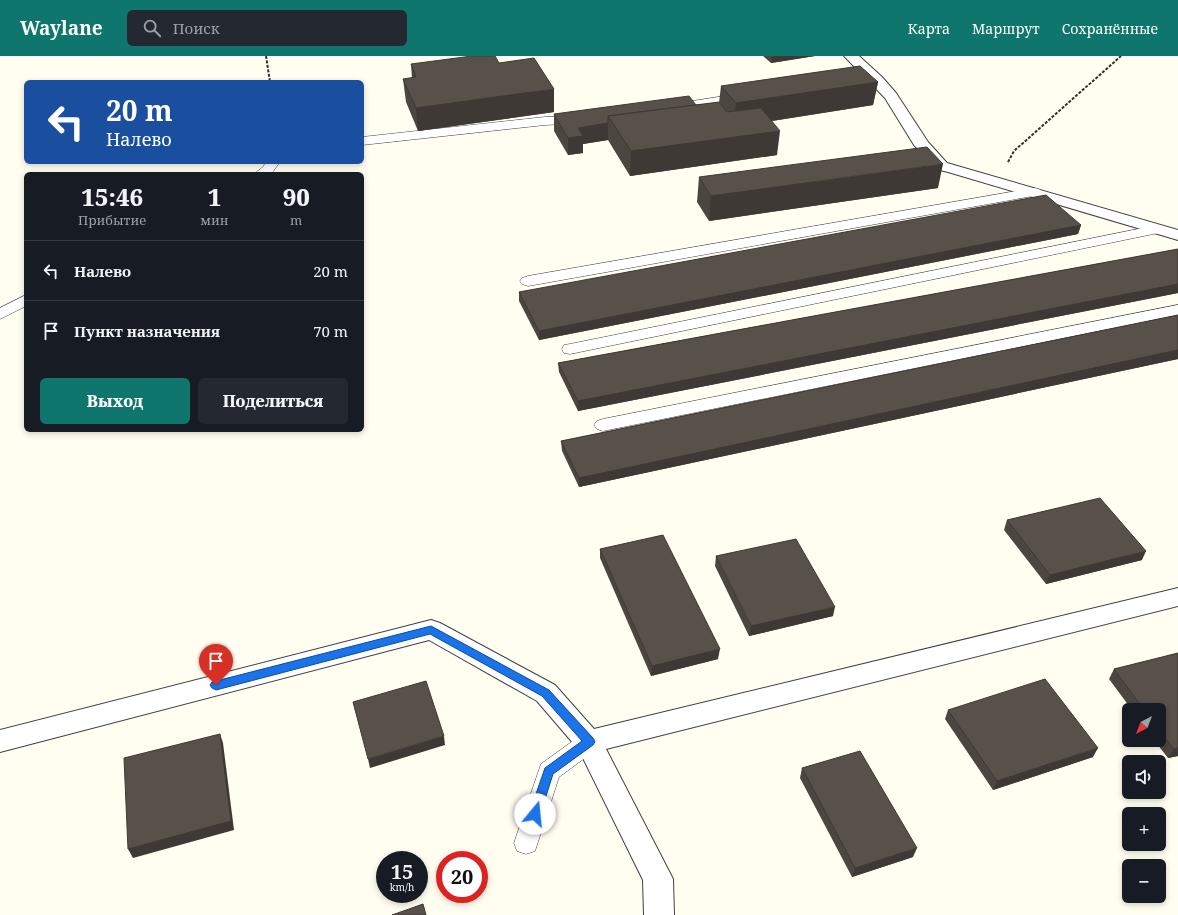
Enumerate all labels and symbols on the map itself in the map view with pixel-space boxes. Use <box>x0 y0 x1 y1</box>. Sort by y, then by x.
pin <box>199 644 233 685</box>
north arrow <box>1122 703 1166 747</box>
position arrow <box>514 793 556 835</box>
speed limit sign: 20 <box>436 851 488 903</box>

